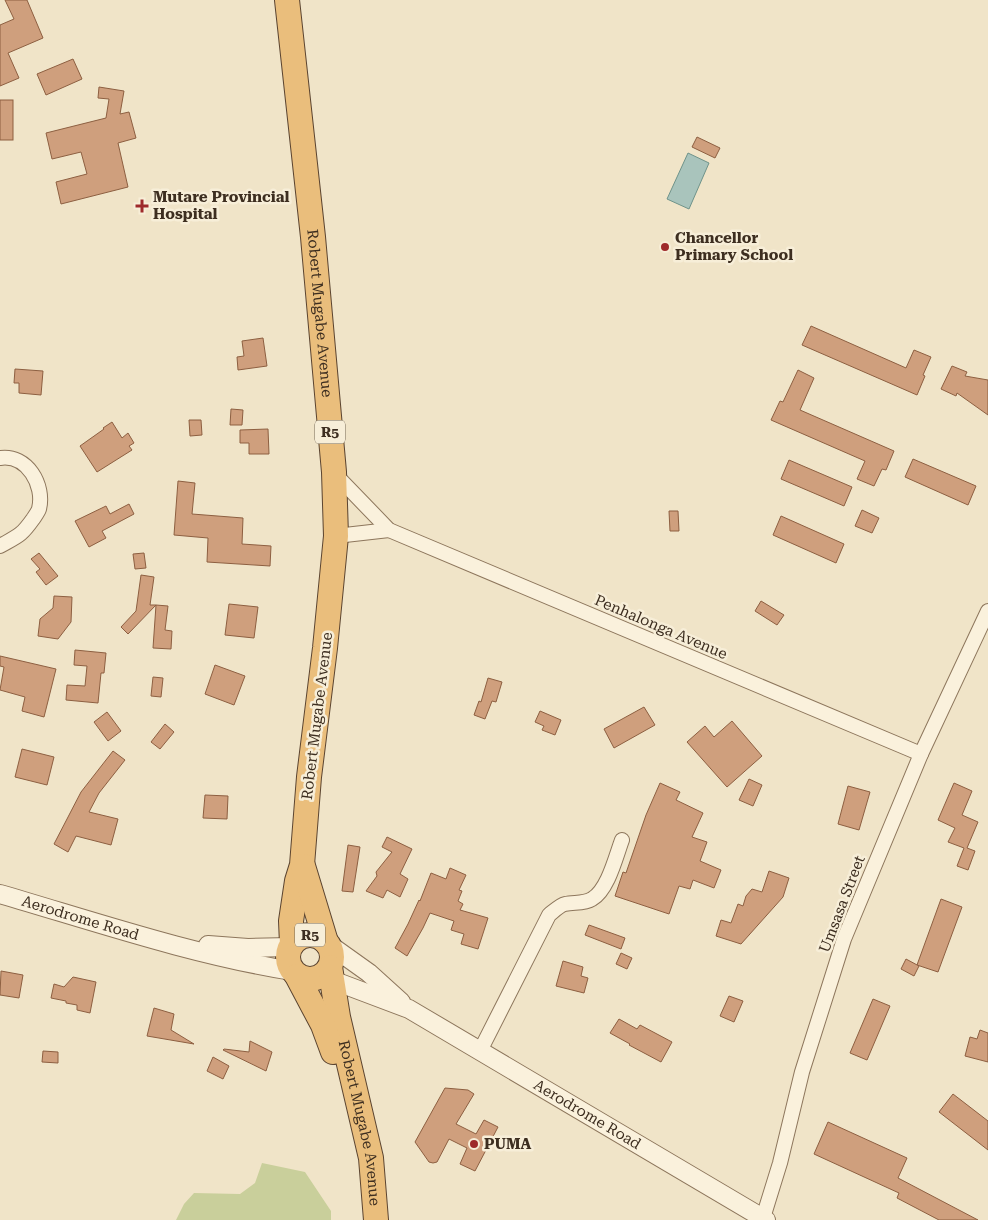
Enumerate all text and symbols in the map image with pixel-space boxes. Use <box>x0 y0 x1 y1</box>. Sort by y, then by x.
place label: Mutare Provincial Hospital <box>153 188 290 223</box>
marker: Mutare Provincial Hospital <box>135 199 149 213</box>
street label: Robert Mugabe Avenue <box>303 228 336 398</box>
place label: Chancellor Primary School <box>675 229 793 264</box>
marker: Chancellor Primary School <box>659 241 671 253</box>
road number: R5 <box>315 421 345 444</box>
street label: Penhalonga Avenue <box>592 591 730 663</box>
street label: Robert Mugabe Avenue <box>298 631 336 801</box>
street label: Umsasa Street <box>815 853 869 955</box>
street label: Aerodrome Road <box>20 892 142 944</box>
road number: R5 <box>295 924 325 946</box>
street label: Robert Mugabe Avenue <box>335 1038 384 1207</box>
street label: Aerodrome Road <box>530 1076 645 1153</box>
place label: PUMA <box>484 1135 531 1153</box>
marker: PUMA <box>468 1138 480 1150</box>

